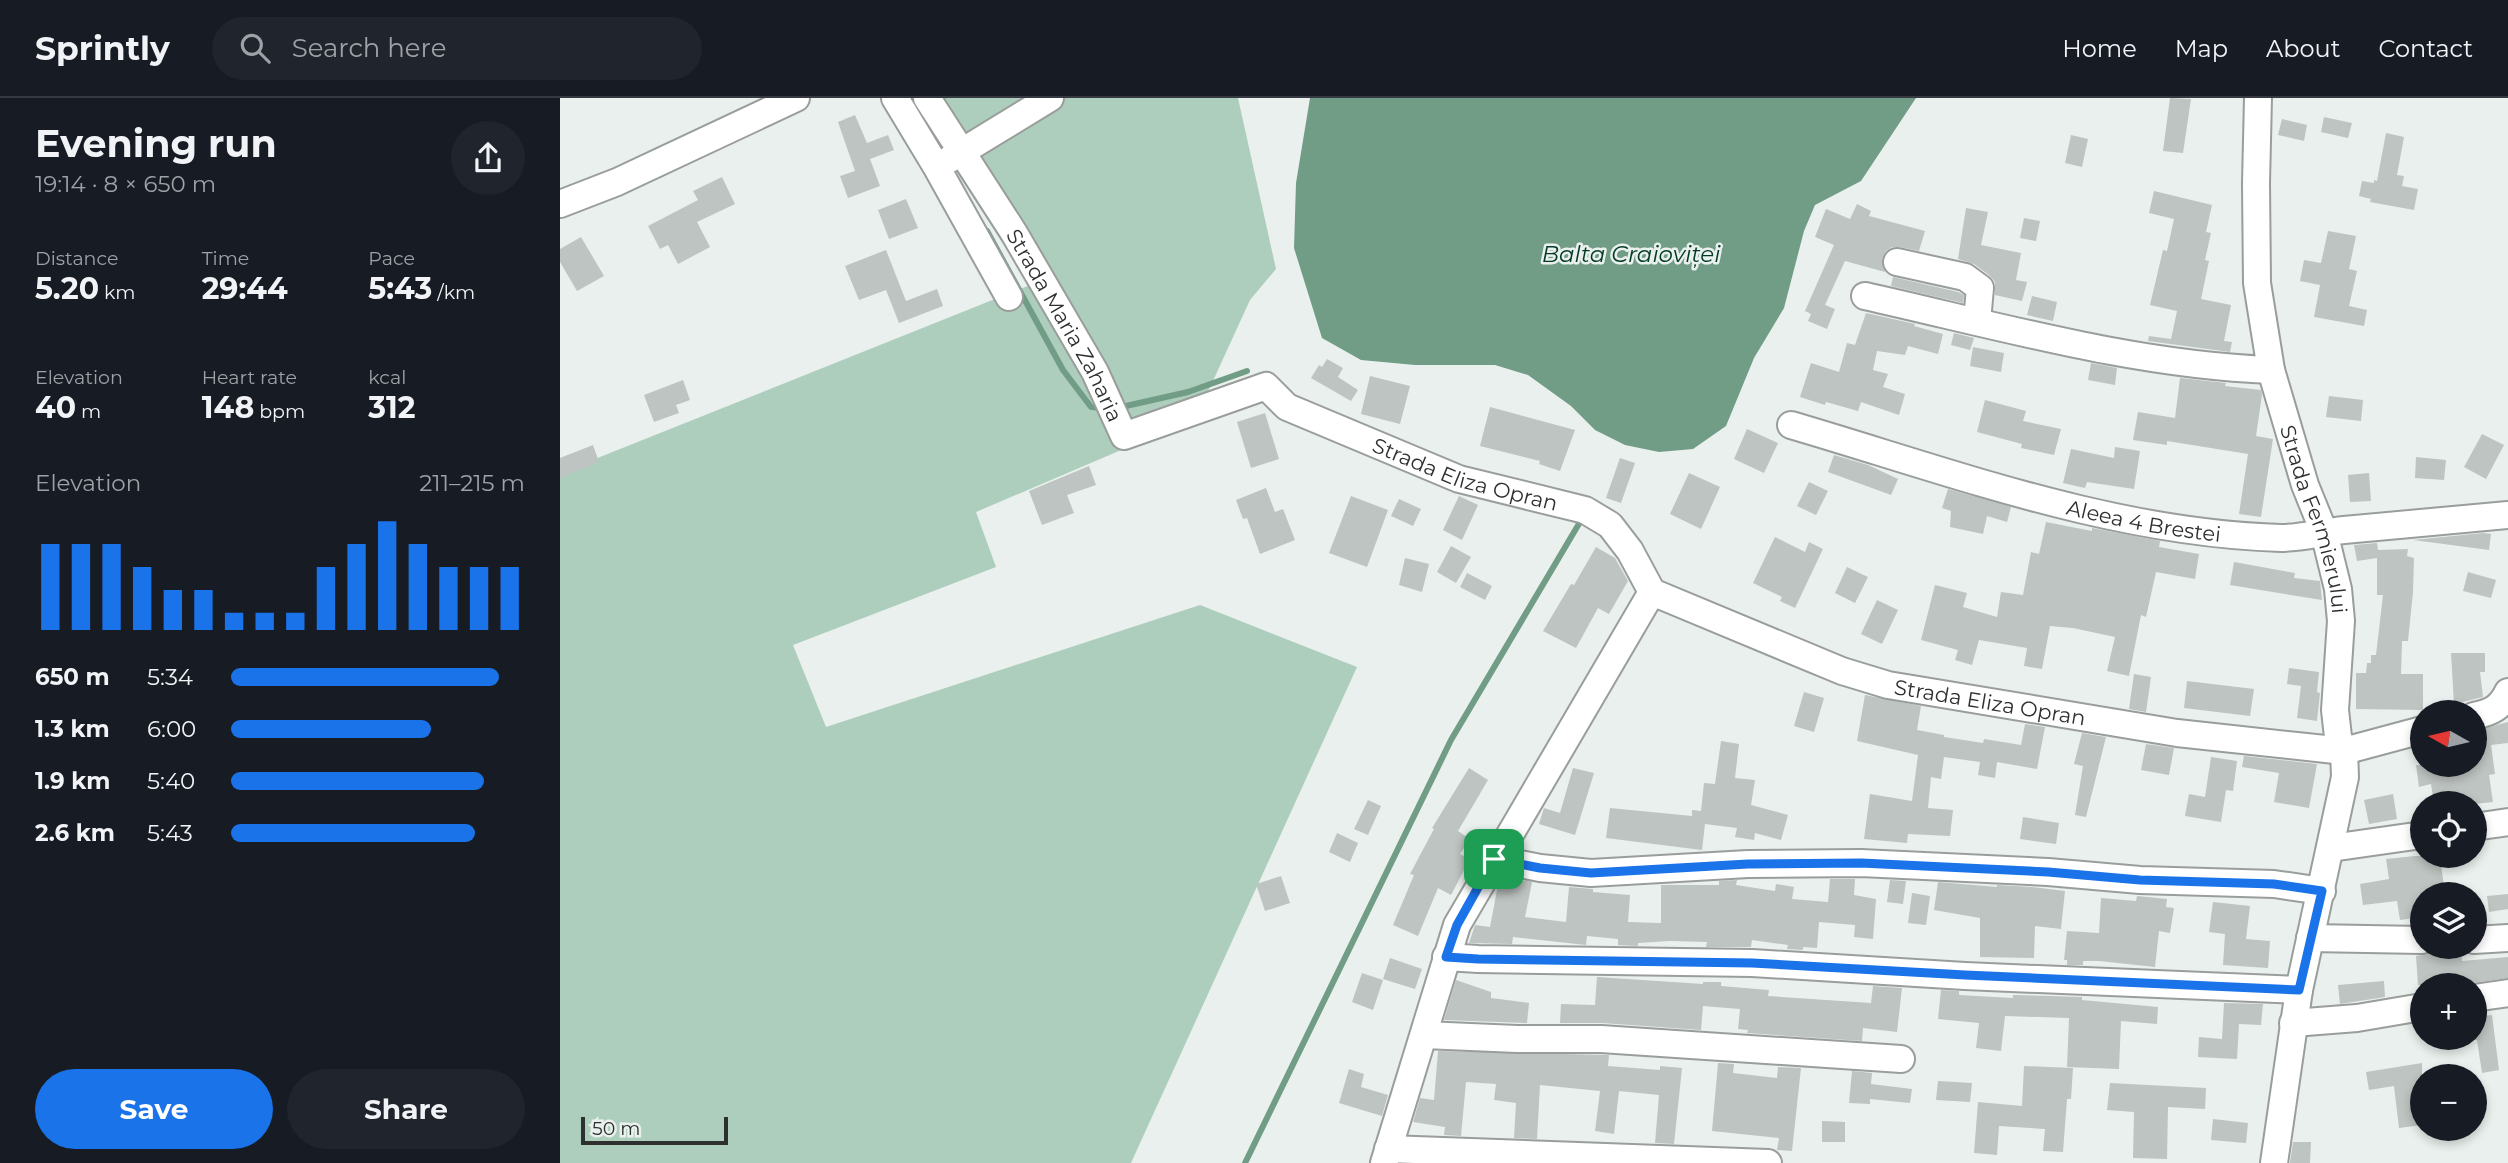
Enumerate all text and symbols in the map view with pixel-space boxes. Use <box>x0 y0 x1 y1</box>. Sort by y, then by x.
search box <box>212 17 702 80</box>
text: Sprintly <box>35 28 170 68</box>
icon: search <box>236 29 274 67</box>
text: Search here <box>292 32 446 64</box>
text: Home <box>2062 34 2137 63</box>
text: Map <box>2175 34 2228 63</box>
text: About <box>2266 34 2340 63</box>
text: Contact <box>2378 34 2473 63</box>
text: Evening run <box>35 120 277 167</box>
button: share <box>451 121 525 195</box>
text: 19:14 · 8 × 650 m <box>35 170 216 198</box>
street label: Strada Maria Zaharia <box>1002 224 1128 425</box>
water label: Balta Craioviței <box>1542 240 1721 268</box>
text: Distance <box>35 247 118 270</box>
text: Time <box>202 247 249 270</box>
text: Pace <box>368 247 415 270</box>
text: 5.20 <box>35 270 99 307</box>
text: 29:44 <box>202 270 288 307</box>
text: 5:43 <box>368 270 432 307</box>
text: km <box>99 281 135 304</box>
text: /km <box>432 281 475 304</box>
text: Elevation <box>35 366 123 389</box>
text: Heart rate <box>202 366 297 389</box>
text: kcal <box>368 366 406 389</box>
text: 40 <box>35 389 76 426</box>
text: 148 <box>202 389 254 426</box>
text: 312 <box>368 389 416 426</box>
text: m <box>76 400 101 423</box>
text: bpm <box>254 400 305 423</box>
street label: Strada Fermierului <box>2275 422 2353 615</box>
street label: Strada Eliza Opran <box>1369 432 1560 515</box>
text: Elevation <box>35 469 141 497</box>
text: 211–215 m <box>419 469 525 497</box>
street label: Aleea 4 Brestei <box>2064 494 2222 546</box>
text: 650 m <box>35 663 110 691</box>
text: 5:34 <box>147 663 193 691</box>
street label: Strada Eliza Opran <box>1892 674 2088 730</box>
north arrow <box>2410 700 2487 777</box>
map controls <box>2410 700 2487 1141</box>
text: 1.3 km <box>35 715 110 743</box>
text: 6:00 <box>147 715 196 743</box>
text: 1.9 km <box>35 767 110 795</box>
text: 5:40 <box>147 767 195 795</box>
button: locate <box>2410 791 2487 868</box>
text: 2.6 km <box>35 819 115 847</box>
text: 5:43 <box>147 819 193 847</box>
pin <box>1464 829 1524 889</box>
icon: arrive <box>1475 840 1513 878</box>
button: layers <box>2410 882 2487 959</box>
button: + <box>2410 973 2487 1050</box>
button: − <box>2410 1064 2487 1141</box>
button: Save <box>35 1069 273 1149</box>
button: Share <box>287 1069 525 1149</box>
scale bar <box>581 1114 728 1146</box>
text: 50 m <box>592 1117 640 1140</box>

